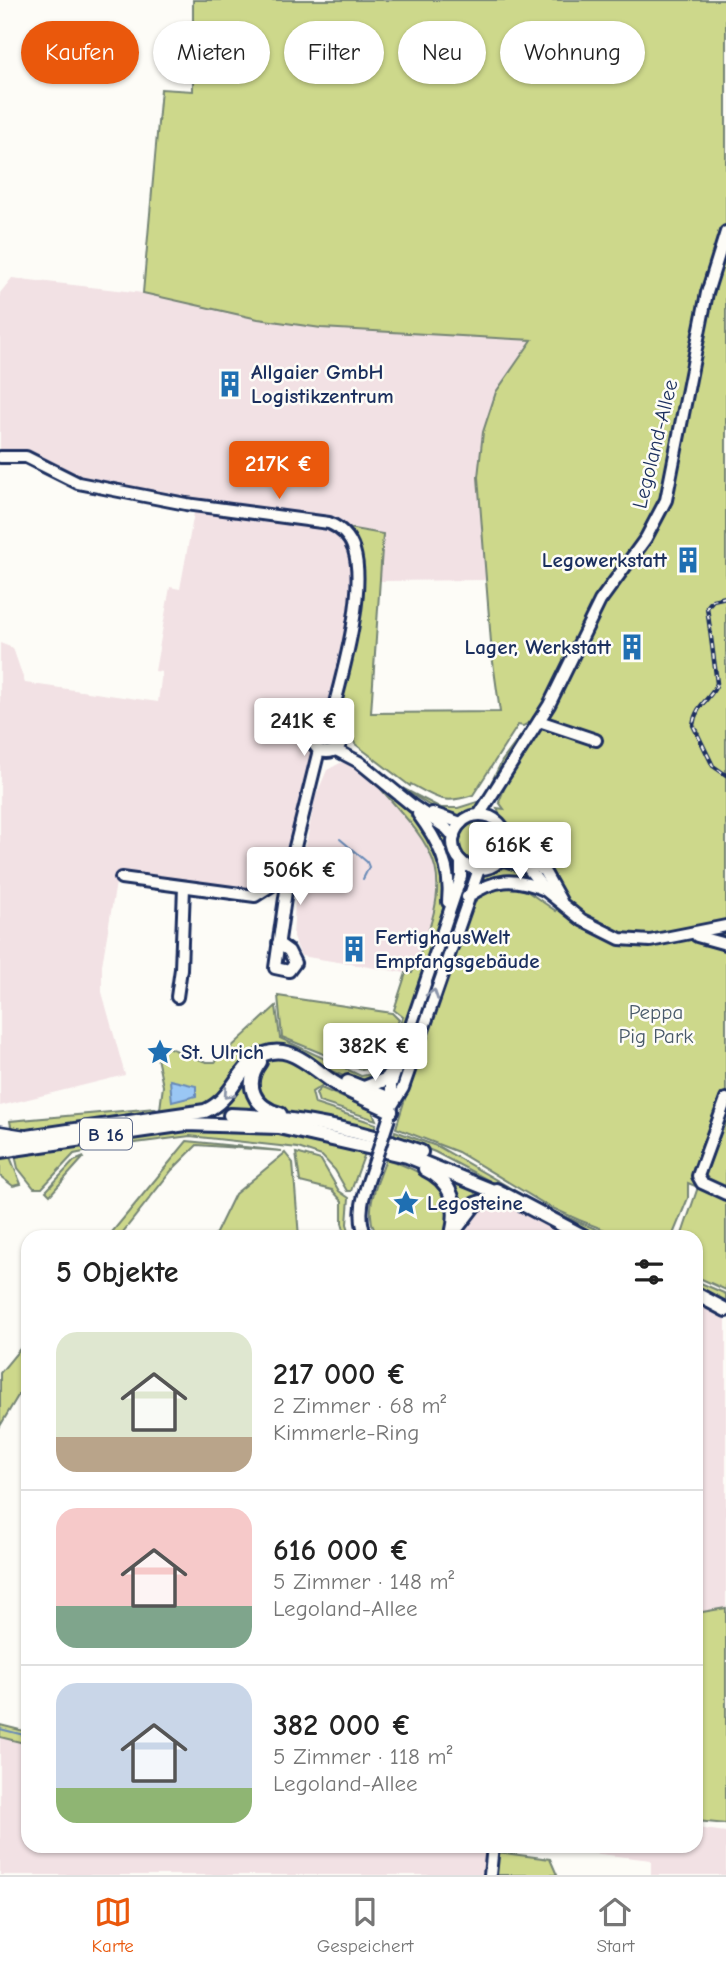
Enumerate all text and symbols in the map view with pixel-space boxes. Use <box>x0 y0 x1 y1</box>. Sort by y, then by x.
chip: Kaufen <box>21 21 139 84</box>
chip: Mieten <box>153 21 270 84</box>
chip: Filter <box>284 21 384 84</box>
chip: Neu <box>398 21 486 84</box>
chip: Wohnung <box>500 21 645 84</box>
place label: Allgaier GmbH Logistikzentrum <box>251 360 394 408</box>
building icon: Allgaier GmbH Logistikzentrum <box>215 369 245 399</box>
street label: Legoland-Allee <box>627 377 683 511</box>
pin: 217K € <box>222 442 336 501</box>
text: 217K € <box>245 450 313 477</box>
building icon: Legowerkstatt <box>673 545 703 575</box>
place label: Legowerkstatt <box>542 548 668 572</box>
building icon: Lager, Werkstatt <box>617 632 647 662</box>
place label: Lager, Werkstatt <box>464 635 612 659</box>
pin: 241K € <box>247 698 361 758</box>
text: 241K € <box>270 707 338 734</box>
pin: 616K € <box>463 822 577 882</box>
text: 616K € <box>485 831 555 858</box>
pin: 506K € <box>243 848 357 907</box>
text: 506K € <box>263 856 337 883</box>
place label: FertighausWelt Empfangsgebäude <box>375 925 540 973</box>
building icon: FertighausWelt Empfangsgebäude <box>339 934 369 964</box>
one-way arrow <box>425 989 439 1001</box>
park label: Peppa Pig Park <box>619 1000 693 1048</box>
pin: 382K € <box>318 1024 432 1083</box>
text: 382K € <box>339 1032 411 1059</box>
place icon: St. Ulrich <box>145 1037 175 1067</box>
place label: St. Ulrich <box>181 1040 264 1064</box>
one-way arrow <box>224 1086 236 1099</box>
road number: B 16 <box>80 1118 132 1150</box>
place icon: Legosteine <box>391 1188 421 1218</box>
place label: Legosteine <box>427 1191 523 1215</box>
icon: filters <box>630 1253 668 1291</box>
text: 5 Objekte <box>56 1255 179 1290</box>
text: 217 000 € <box>273 1357 407 1392</box>
icon: home <box>112 1360 196 1444</box>
text: 2 Zimmer · 68 m² <box>273 1392 446 1419</box>
text: Kimmerle-Ring <box>273 1419 419 1446</box>
text: 616 000 € <box>273 1533 410 1568</box>
icon: home <box>112 1536 196 1620</box>
text: 5 Zimmer · 148 m² <box>273 1568 454 1595</box>
text: Legoland-Allee <box>273 1595 418 1622</box>
text: 382 000 € <box>273 1708 412 1743</box>
icon: home <box>112 1711 196 1795</box>
text: 5 Zimmer · 118 m² <box>273 1743 452 1770</box>
text: Legoland-Allee <box>273 1770 418 1797</box>
tab: Karte <box>91 1893 134 1957</box>
tab: Gespeichert <box>317 1893 414 1957</box>
tab: Start <box>596 1893 635 1957</box>

